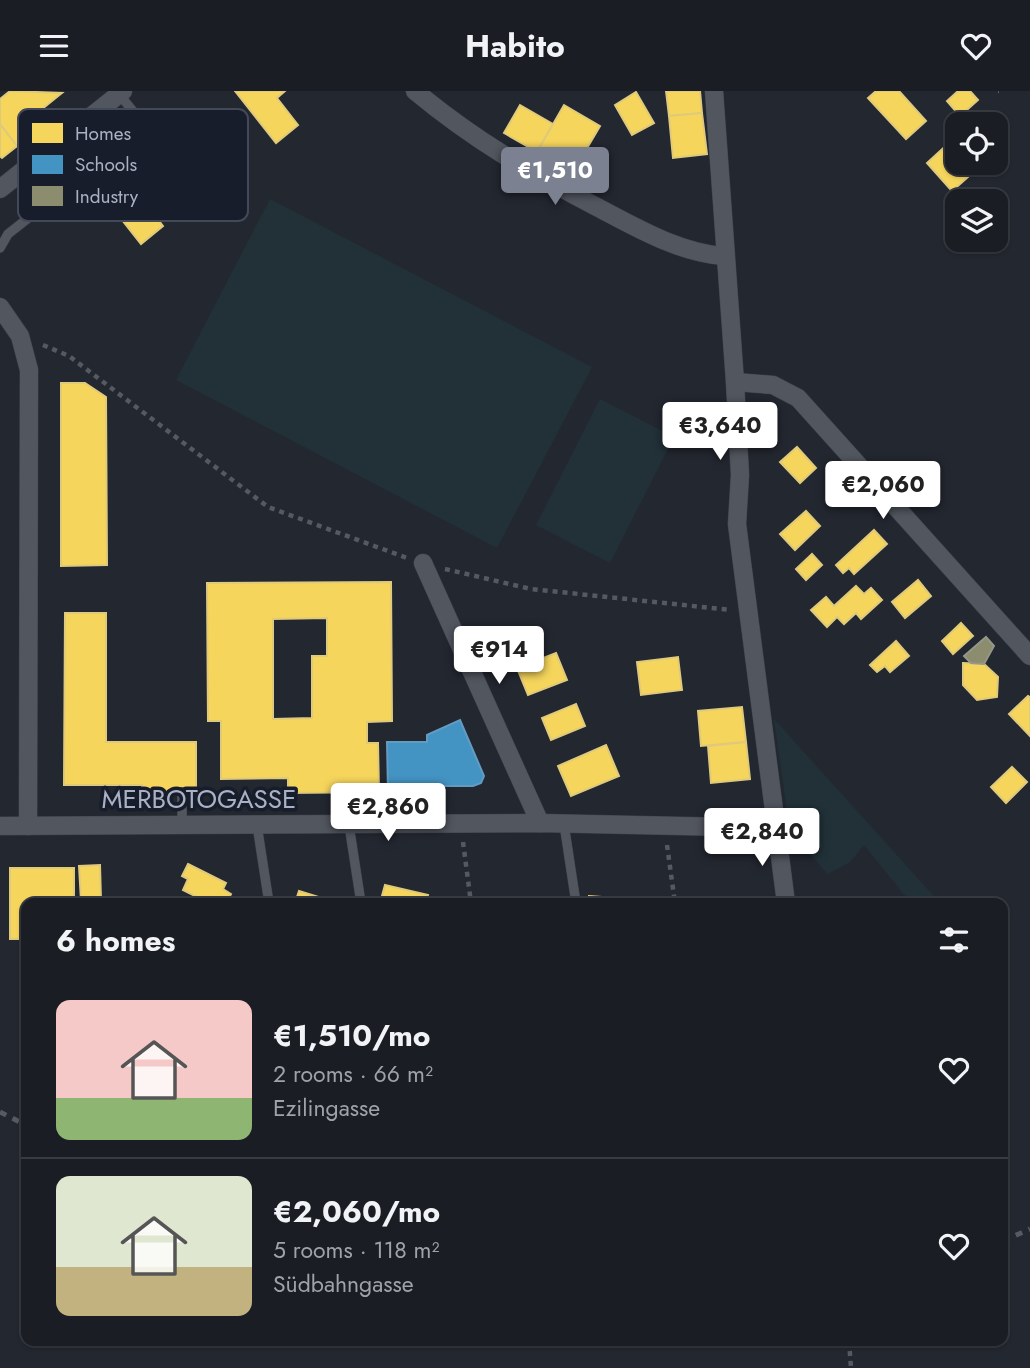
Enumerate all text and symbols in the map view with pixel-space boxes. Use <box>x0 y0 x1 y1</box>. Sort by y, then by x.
text: Habito <box>465 23 565 69</box>
icon: menu <box>35 27 73 65</box>
icon: heart <box>957 27 995 65</box>
legend <box>18 109 248 221</box>
map controls <box>945 112 1008 252</box>
button: locate <box>945 112 1008 175</box>
text: Homes <box>75 120 132 147</box>
pin: €1,510 <box>498 148 612 207</box>
text: Schools <box>75 151 138 178</box>
text: €1,510 <box>517 153 593 187</box>
text: Industry <box>75 183 139 210</box>
button: layers <box>945 189 1008 252</box>
pin: €3,640 <box>663 403 777 462</box>
text: €3,640 <box>678 408 762 442</box>
pin: €2,060 <box>826 461 940 521</box>
text: €2,060 <box>841 467 925 501</box>
pin: €914 <box>458 627 540 686</box>
text: €914 <box>470 632 528 666</box>
street label: MERBOTOGASSE <box>102 780 296 818</box>
pin: €2,860 <box>331 783 445 843</box>
text: €2,860 <box>347 789 429 823</box>
pin: €2,840 <box>705 809 819 868</box>
text: €2,840 <box>720 814 804 848</box>
text: 6 homes <box>56 919 175 962</box>
icon: filters <box>935 921 973 959</box>
text: €1,510/mo <box>273 1014 431 1057</box>
icon: home <box>112 1028 196 1112</box>
icon: heart <box>935 1051 973 1089</box>
text: 2 rooms · 66 m² <box>273 1057 433 1091</box>
text: Ezilingasse <box>273 1091 380 1125</box>
text: €2,060/mo <box>273 1190 440 1233</box>
icon: home <box>112 1204 196 1288</box>
icon: heart <box>935 1227 973 1265</box>
text: 5 rooms · 118 m² <box>273 1233 440 1267</box>
text: Südbahngasse <box>273 1267 414 1301</box>

